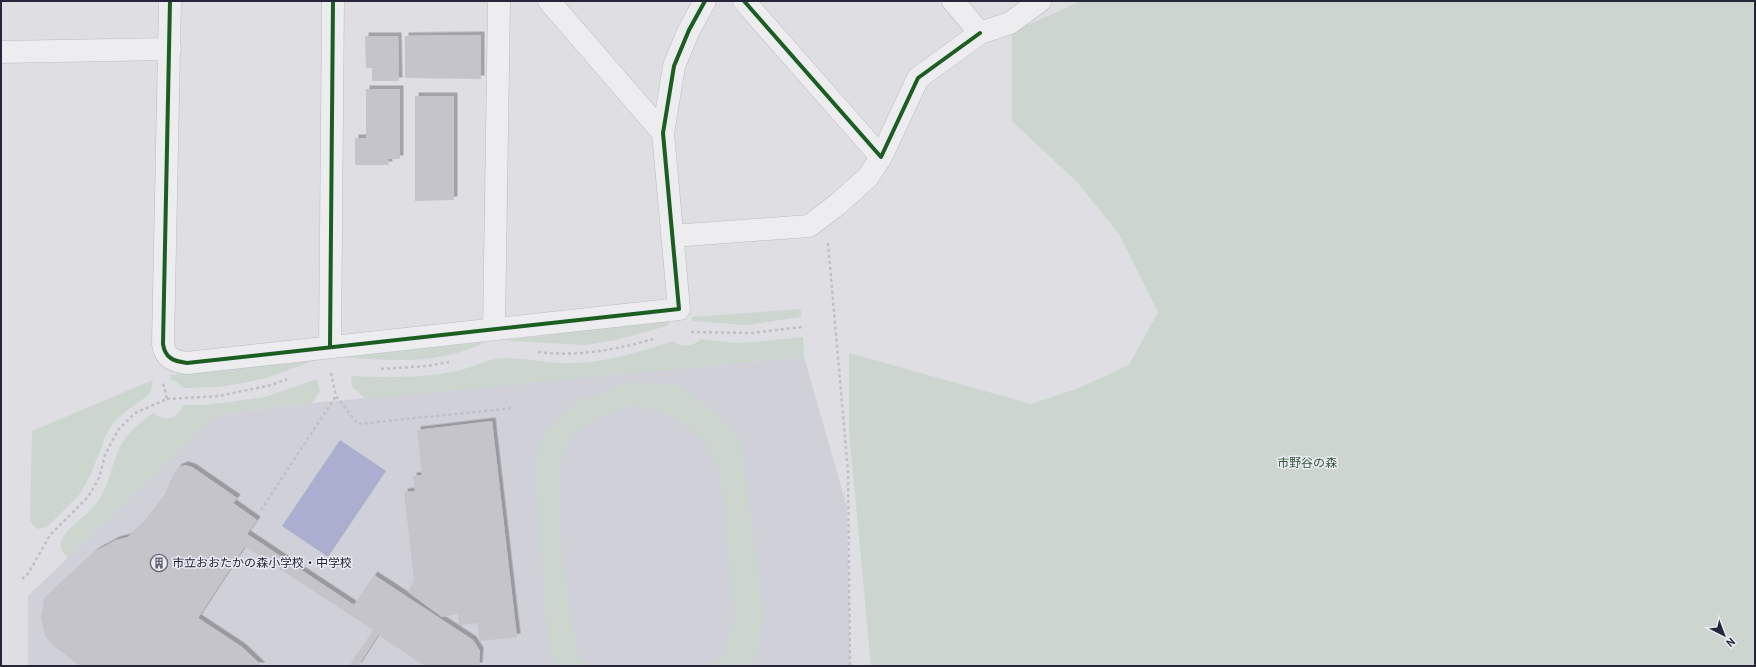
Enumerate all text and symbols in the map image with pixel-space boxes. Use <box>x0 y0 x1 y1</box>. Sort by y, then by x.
park label: 市野谷の森 <box>1277 455 1337 470</box>
building icon: 市立おおたかの森小学校・中学校 <box>149 553 169 573</box>
place label: 市立おおたかの森小学校・中学校 <box>172 555 352 570</box>
north arrow <box>1704 615 1744 655</box>
text: N <box>1723 635 1738 650</box>

